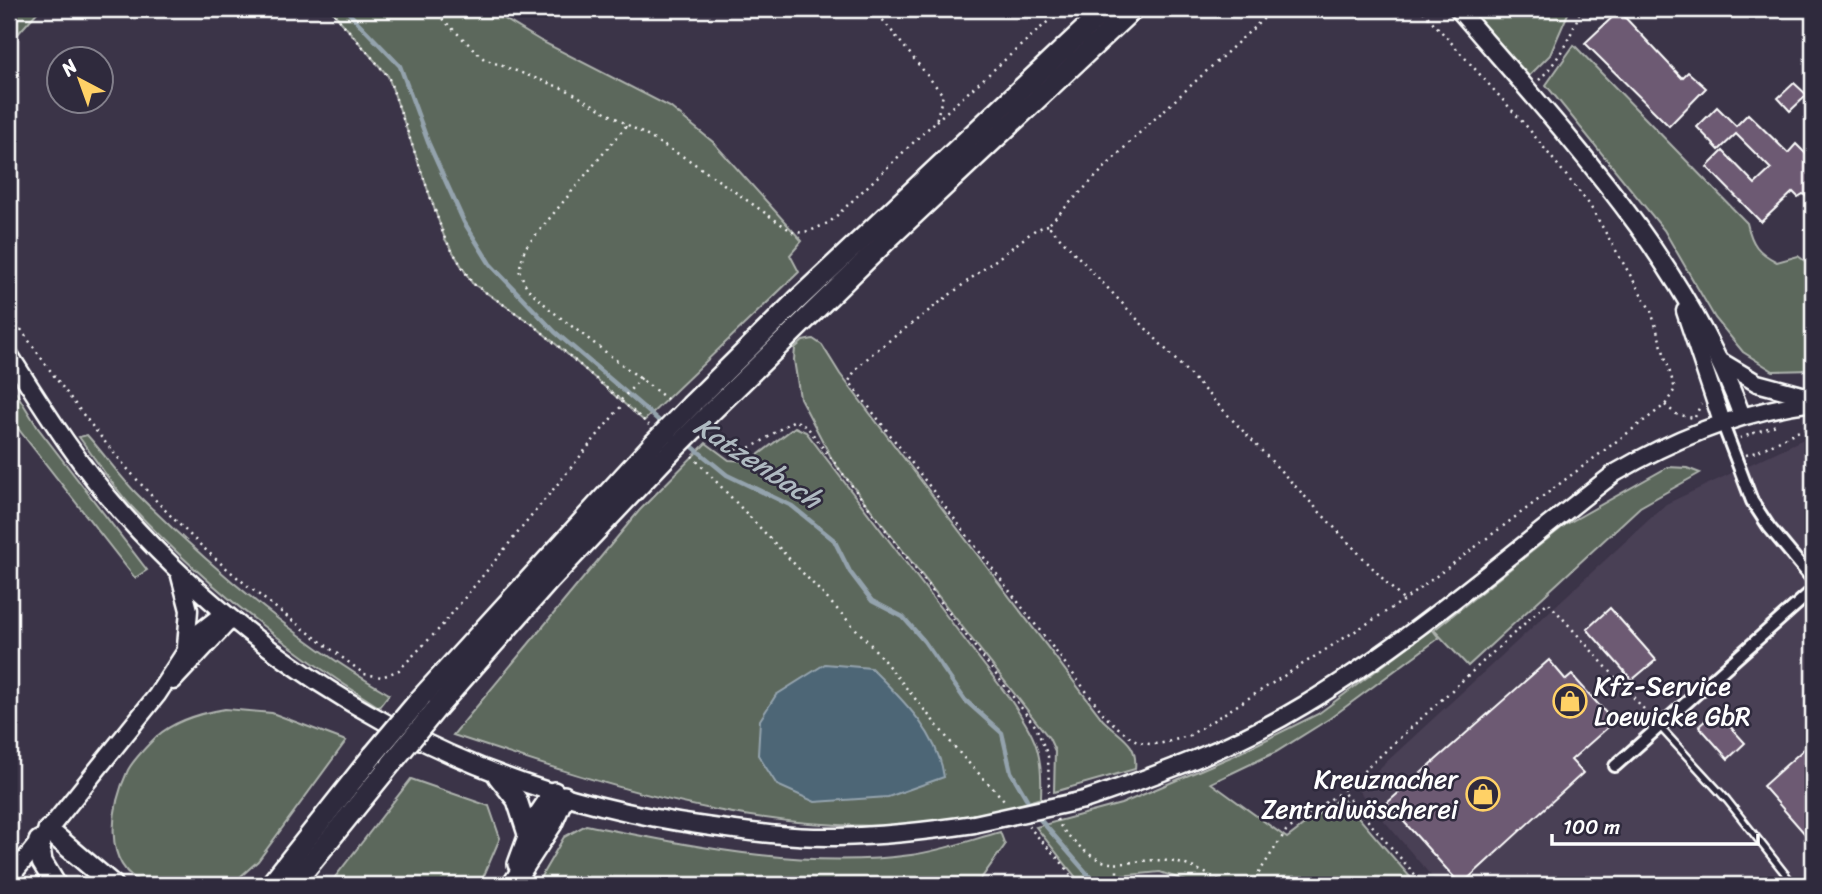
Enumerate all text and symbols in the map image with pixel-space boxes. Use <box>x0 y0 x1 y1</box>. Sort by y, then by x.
north arrow <box>46 46 116 116</box>
text: N <box>53 50 86 85</box>
water label: Katzenbach <box>684 403 834 524</box>
place label: Kfz-Service Loewicke GbR <box>1594 663 1751 739</box>
shop icon: Kfz-Service Loewicke GbR <box>1551 682 1589 720</box>
place label: Kreuznacher Zentralwäscherei <box>1261 756 1459 832</box>
shop icon: Kreuznacher Zentralwäscherei <box>1464 775 1502 813</box>
scale bar <box>1552 803 1759 847</box>
text: 100 m <box>1563 808 1620 846</box>

